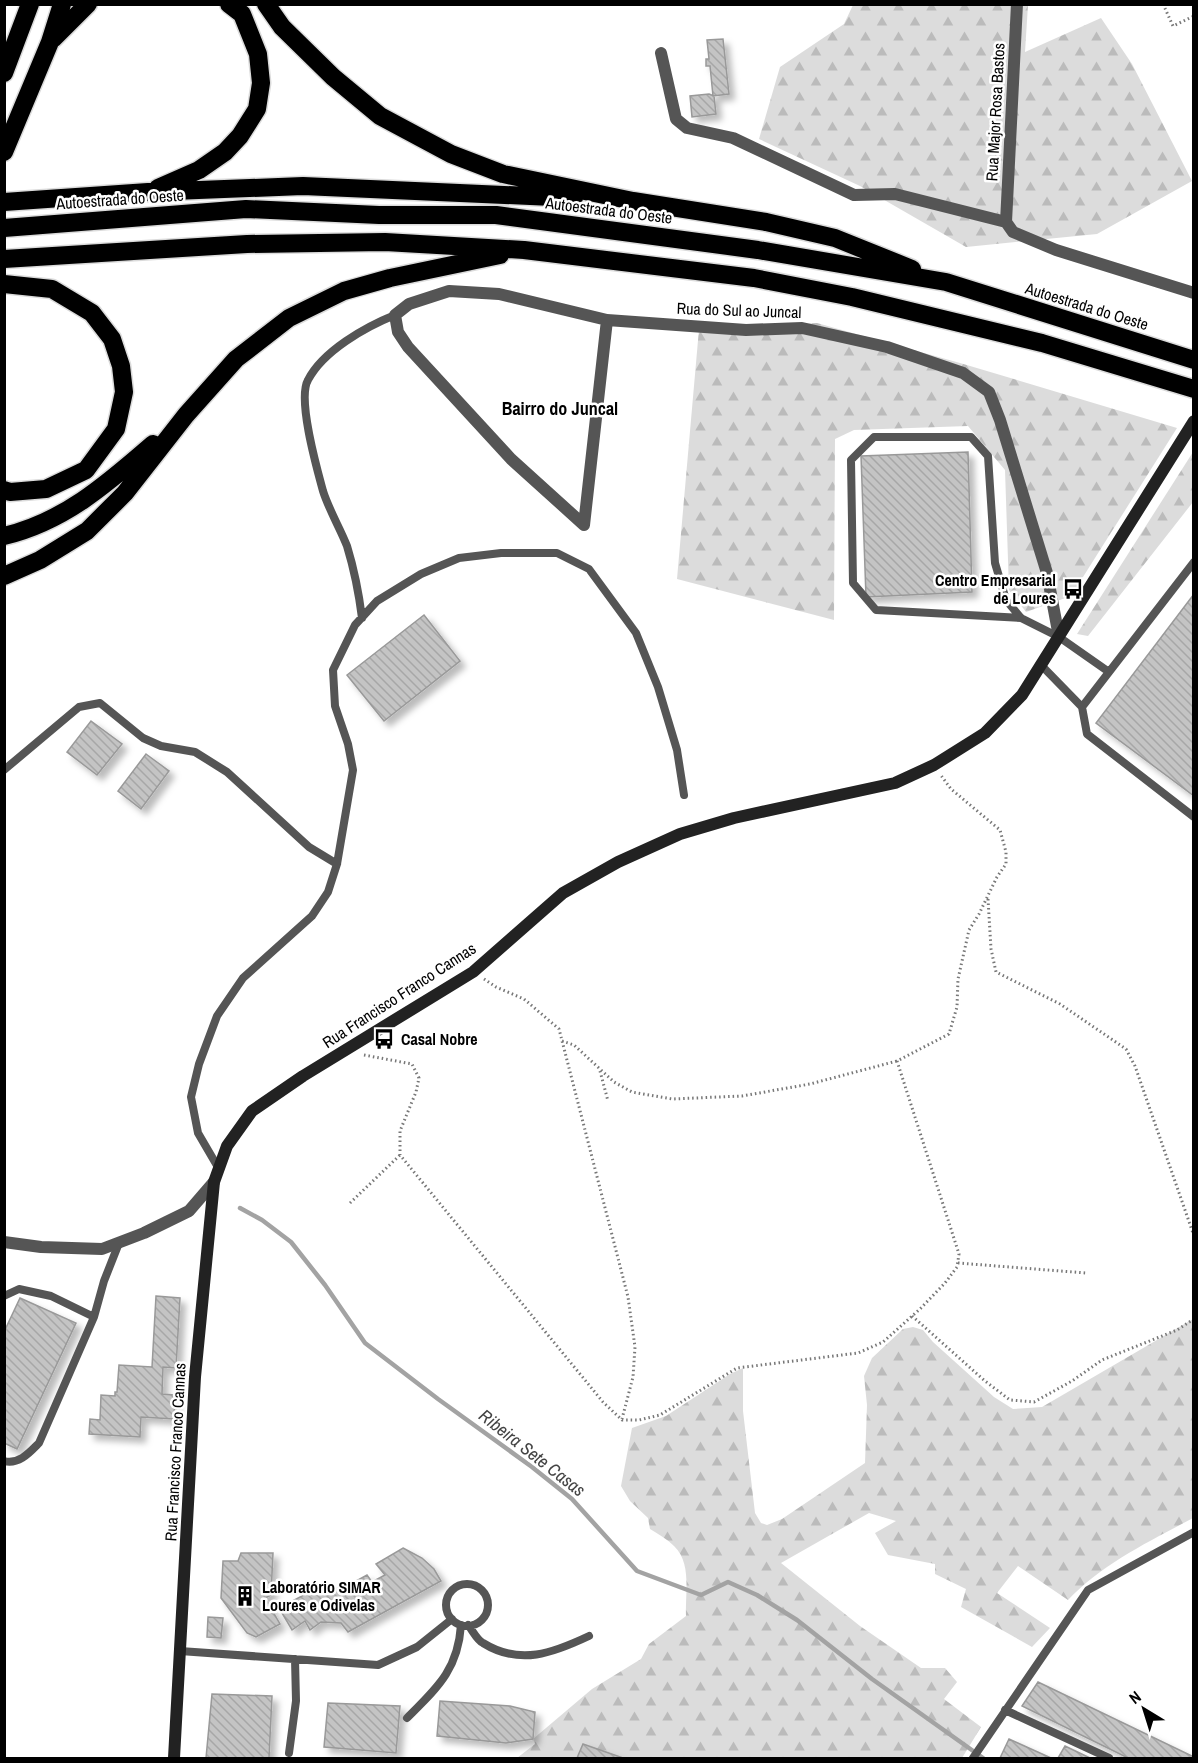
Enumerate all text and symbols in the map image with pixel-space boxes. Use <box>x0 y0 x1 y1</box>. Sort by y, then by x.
street label: Rua Major Rosa Bastos <box>980 42 1010 182</box>
street label: Autoestrada do Oeste <box>55 184 184 214</box>
street label: Autoestrada do Oeste <box>543 191 674 229</box>
street label: Autoestrada do Oeste <box>1022 277 1151 335</box>
street label: Rua do Sul ao Juncal <box>676 297 802 323</box>
district label: Bairro do Juncal <box>502 396 618 421</box>
place label: Centro Empresarial de Loures <box>935 569 1056 609</box>
bus stop icon: Centro Empresarial de Loures <box>1061 577 1085 601</box>
street label: Rua Francisco Franco Cannas <box>318 937 480 1053</box>
bus stop icon: Casal Nobre <box>372 1027 396 1051</box>
place label: Casal Nobre <box>401 1028 478 1050</box>
street label: Rua Francisco Franco Cannas <box>159 1362 191 1542</box>
water label: Ribeira Sete Casas <box>474 1403 591 1502</box>
place label: Laboratório SIMAR Loures e Odivelas <box>262 1576 381 1616</box>
building icon: Laboratório SIMAR Loures e Odivelas <box>233 1584 257 1608</box>
north arrow <box>1114 1679 1174 1739</box>
text: N <box>1124 1686 1145 1709</box>

